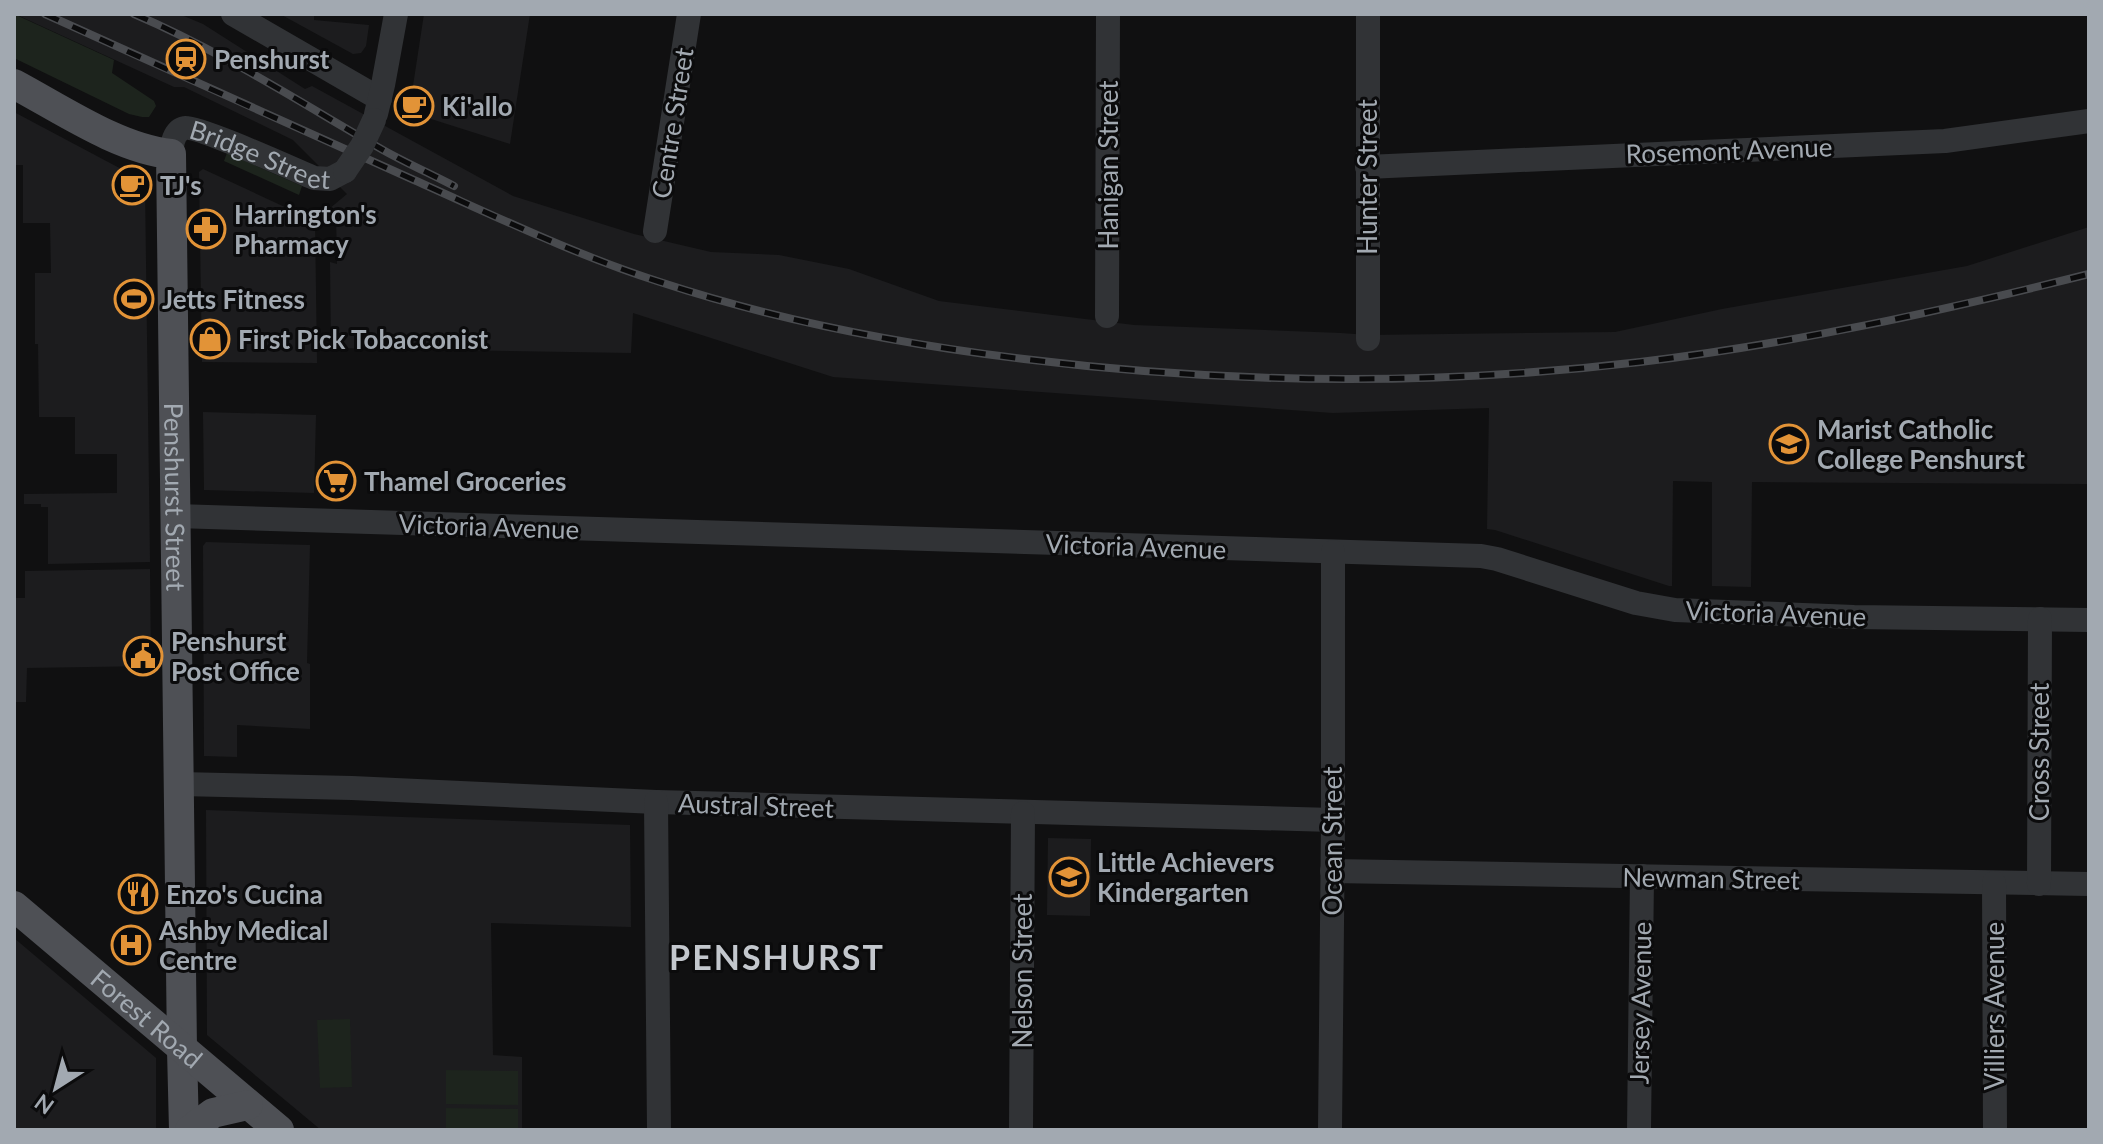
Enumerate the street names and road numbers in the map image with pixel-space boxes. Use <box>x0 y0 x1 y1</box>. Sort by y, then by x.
street label: Centre Street <box>644 45 700 201</box>
street label: Hanigan Street <box>1092 80 1124 250</box>
street label: Hunter Street <box>1351 99 1383 255</box>
street label: Bridge Street <box>186 113 332 195</box>
street label: Rosemont Avenue <box>1625 130 1833 170</box>
street label: Penshurst Street <box>158 402 192 592</box>
street label: Victoria Avenue <box>398 507 580 545</box>
street label: Victoria Avenue <box>1045 527 1227 565</box>
street label: Victoria Avenue <box>1685 594 1867 632</box>
street label: Cross Street <box>2023 682 2055 821</box>
street label: Ocean Street <box>1316 766 1348 916</box>
street label: Austral Street <box>678 786 835 824</box>
street label: Newman Street <box>1622 860 1801 896</box>
street label: Nelson Street <box>1006 893 1038 1048</box>
street label: Jersey Avenue <box>1623 921 1657 1085</box>
street label: Villiers Avenue <box>1978 922 2010 1090</box>
street label: Forest Road <box>85 962 209 1074</box>

